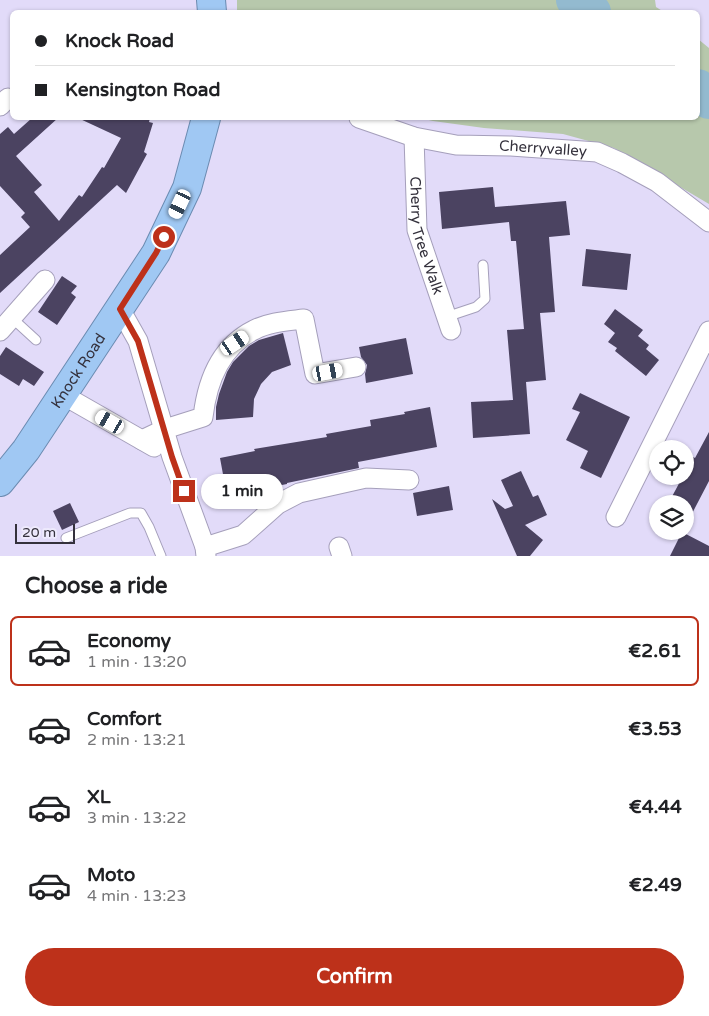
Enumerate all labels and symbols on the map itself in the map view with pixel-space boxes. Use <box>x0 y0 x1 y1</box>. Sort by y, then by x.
street label: Cherryvalley <box>499 137 587 160</box>
street label: Cherry Tree Walk <box>406 176 447 297</box>
car <box>166 187 193 221</box>
route start <box>153 226 175 248</box>
car <box>218 328 251 358</box>
street label: Knock Road <box>47 330 109 412</box>
car <box>311 362 344 382</box>
car <box>93 408 126 436</box>
callout: 1 min <box>202 474 284 508</box>
route end <box>173 480 195 502</box>
scale bar <box>15 521 75 544</box>

